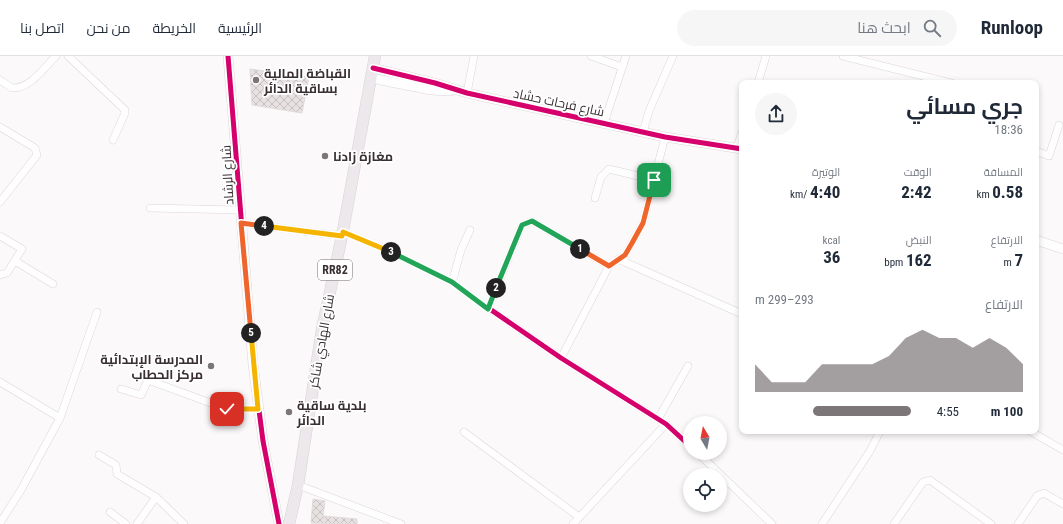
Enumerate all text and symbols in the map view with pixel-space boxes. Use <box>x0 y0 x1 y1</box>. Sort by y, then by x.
search box <box>677 10 957 46</box>
text: Runloop <box>981 16 1043 39</box>
icon: search <box>921 17 943 39</box>
text: ابحث هنا <box>857 19 911 37</box>
text: اتصل بنا <box>20 20 64 36</box>
text: من نحن <box>86 20 130 36</box>
text: الخريطة <box>152 20 196 36</box>
text: الرئيسية <box>218 20 262 36</box>
place label: القباضة المالية بساقية الدائر <box>263 66 351 96</box>
marker: القباضة المالية بساقية الدائر <box>251 75 261 85</box>
street label: شارع فرحات حشاد <box>512 86 606 120</box>
button: share <box>755 93 797 135</box>
text: جري مسائي <box>906 94 1023 119</box>
text: 18:36 <box>994 122 1023 137</box>
street label: شارع الرشاد <box>218 145 238 205</box>
place label: مغازة زادنا <box>333 149 393 165</box>
marker: مغازة زادنا <box>320 151 330 161</box>
pin <box>637 163 671 197</box>
text: الوتيرة <box>812 166 840 179</box>
text: الوقت <box>904 166 932 179</box>
text: المسافة <box>984 166 1023 179</box>
icon: arrive <box>643 169 665 191</box>
text: 4:40 <box>810 182 840 202</box>
text: 2:42 <box>901 182 932 202</box>
text: 0.58 <box>992 182 1023 202</box>
text: /km <box>790 188 810 201</box>
text: km <box>977 188 992 201</box>
pin: 4 <box>254 216 274 236</box>
text: 4 <box>261 219 267 232</box>
text: kcal <box>823 234 840 247</box>
text: النبض <box>906 234 932 247</box>
text: الارتفاع <box>991 234 1023 247</box>
pin: 1 <box>570 239 590 259</box>
pin: 3 <box>381 242 401 262</box>
text: 1 <box>577 242 583 255</box>
text: 3 <box>388 245 394 258</box>
text: 36 <box>823 247 840 267</box>
text: 162 <box>906 250 932 270</box>
text: 7 <box>1014 250 1023 270</box>
text: bpm <box>884 256 906 269</box>
text: m <box>1004 256 1014 269</box>
road number: RR82 <box>318 260 352 280</box>
pin: 2 <box>486 278 506 298</box>
text: 2 <box>493 281 499 294</box>
text: 293–299 m <box>755 292 814 307</box>
street label: شارع الهادي شاكر <box>306 293 340 391</box>
text: الارتفاع <box>985 297 1023 312</box>
pin: 5 <box>241 323 261 343</box>
text: 5 <box>248 326 254 339</box>
place label: المدرسة الإبتدائية مركز الحطاب <box>100 352 203 382</box>
marker: المدرسة الإبتدائية مركز الحطاب <box>206 361 216 371</box>
pin <box>210 392 244 426</box>
icon: check <box>216 398 238 420</box>
place label: بلدية ساقية الدائر <box>296 398 366 428</box>
text: 4:55 <box>937 404 959 419</box>
text: 100 m <box>991 404 1023 419</box>
marker: بلدية ساقية الدائر <box>284 407 294 417</box>
north arrow <box>683 416 727 460</box>
map controls <box>683 416 727 512</box>
button: locate <box>683 468 727 512</box>

